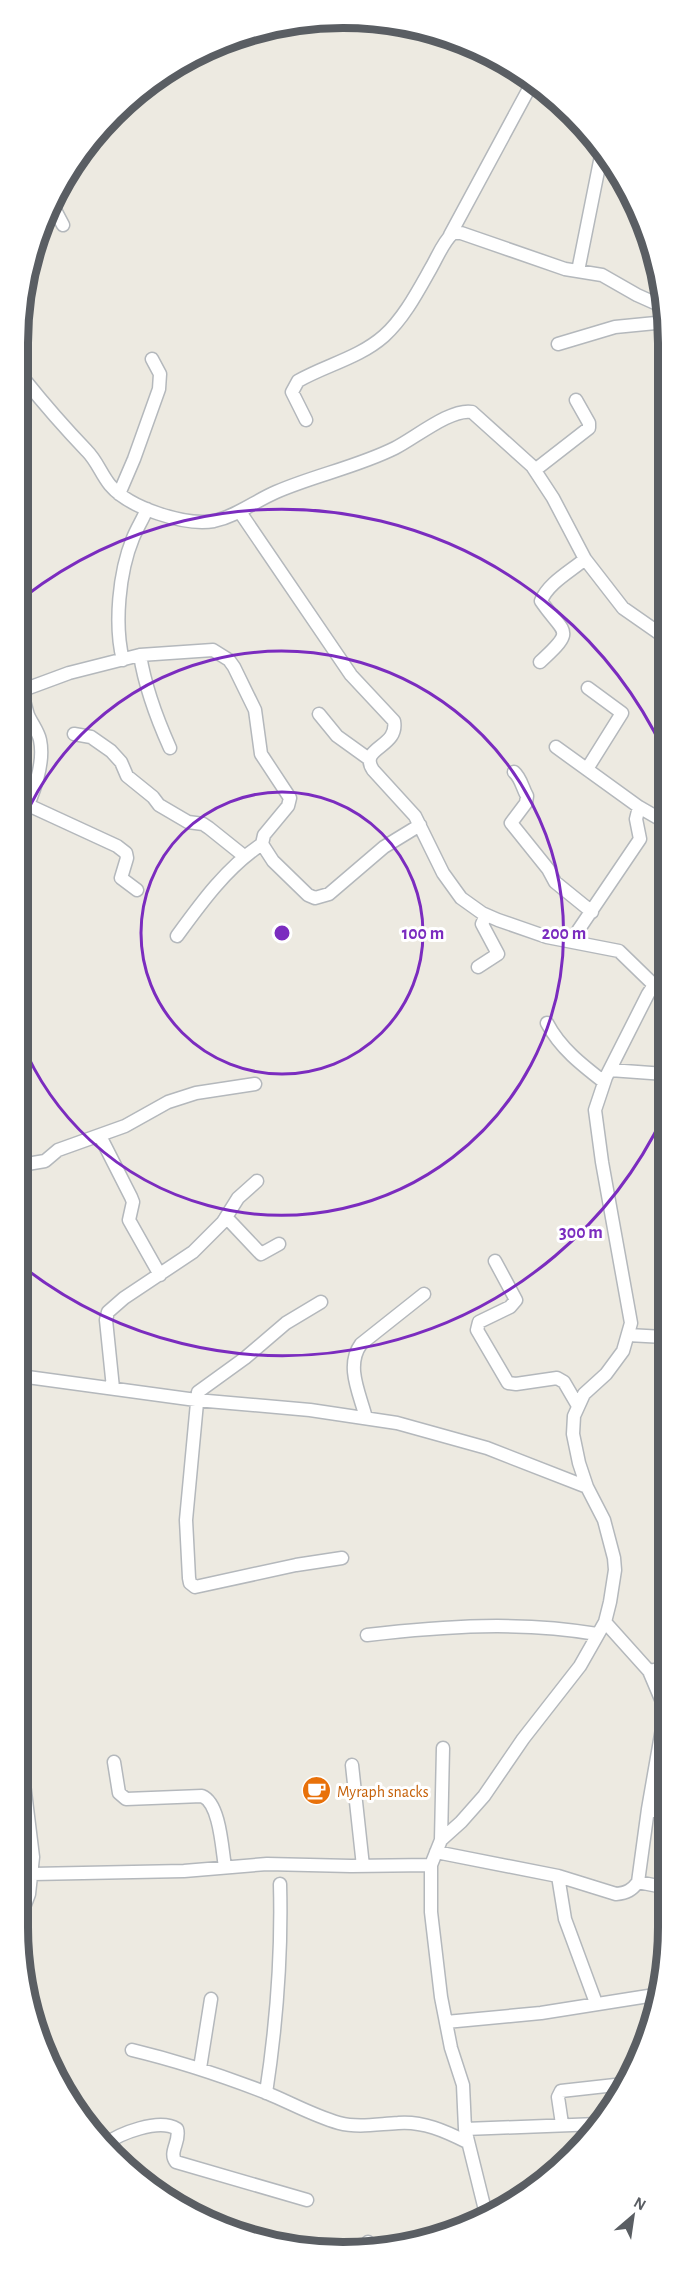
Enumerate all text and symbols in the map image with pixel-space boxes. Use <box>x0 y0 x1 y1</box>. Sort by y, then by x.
centre of rings <box>272 923 292 943</box>
text: 100 m <box>402 925 444 943</box>
text: 200 m <box>542 925 586 943</box>
text: 300 m <box>559 1224 603 1242</box>
cafe icon: Myraph snacks <box>300 1775 332 1807</box>
place label: Myraph snacks <box>337 1784 429 1801</box>
north arrow <box>603 2186 663 2246</box>
text: N <box>631 2194 649 2213</box>

